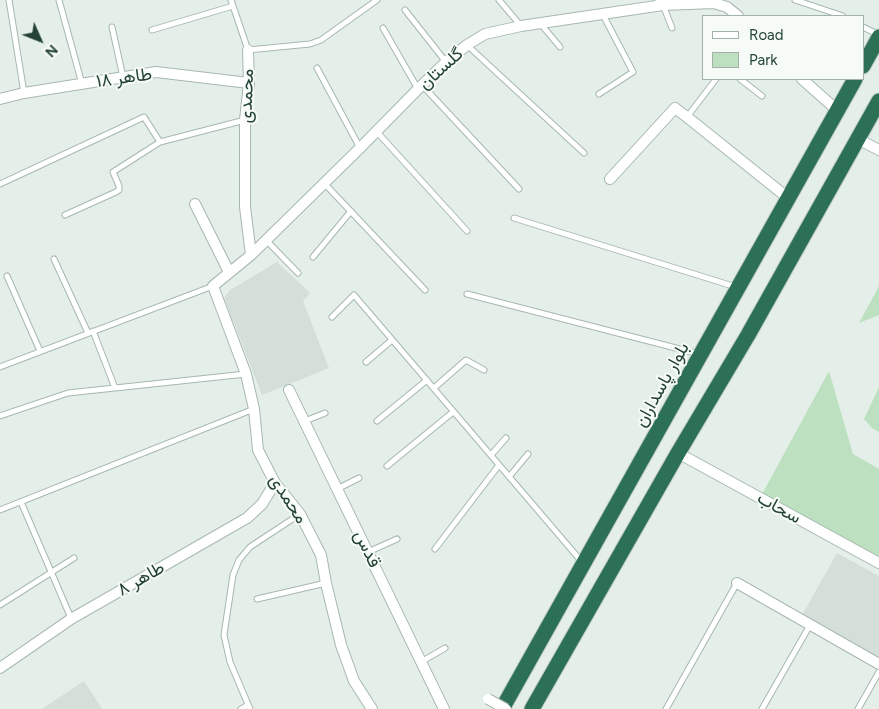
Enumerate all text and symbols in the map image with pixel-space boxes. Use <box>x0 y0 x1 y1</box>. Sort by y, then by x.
north arrow <box>15 15 65 65</box>
legend <box>702 15 864 80</box>
text: Road <box>749 26 784 44</box>
text: N <box>41 41 61 61</box>
street label: گلستان <box>414 43 468 95</box>
text: Park <box>749 51 778 69</box>
street label: طاهر ۱۸ <box>95 63 153 93</box>
street label: محمدی <box>235 68 259 124</box>
street label: بلوار پاسداران <box>630 339 694 431</box>
street label: محمدی <box>264 470 312 528</box>
street label: سحاب <box>753 487 805 529</box>
street label: قدس <box>349 527 385 571</box>
street label: طاهر ۸ <box>114 557 168 601</box>

